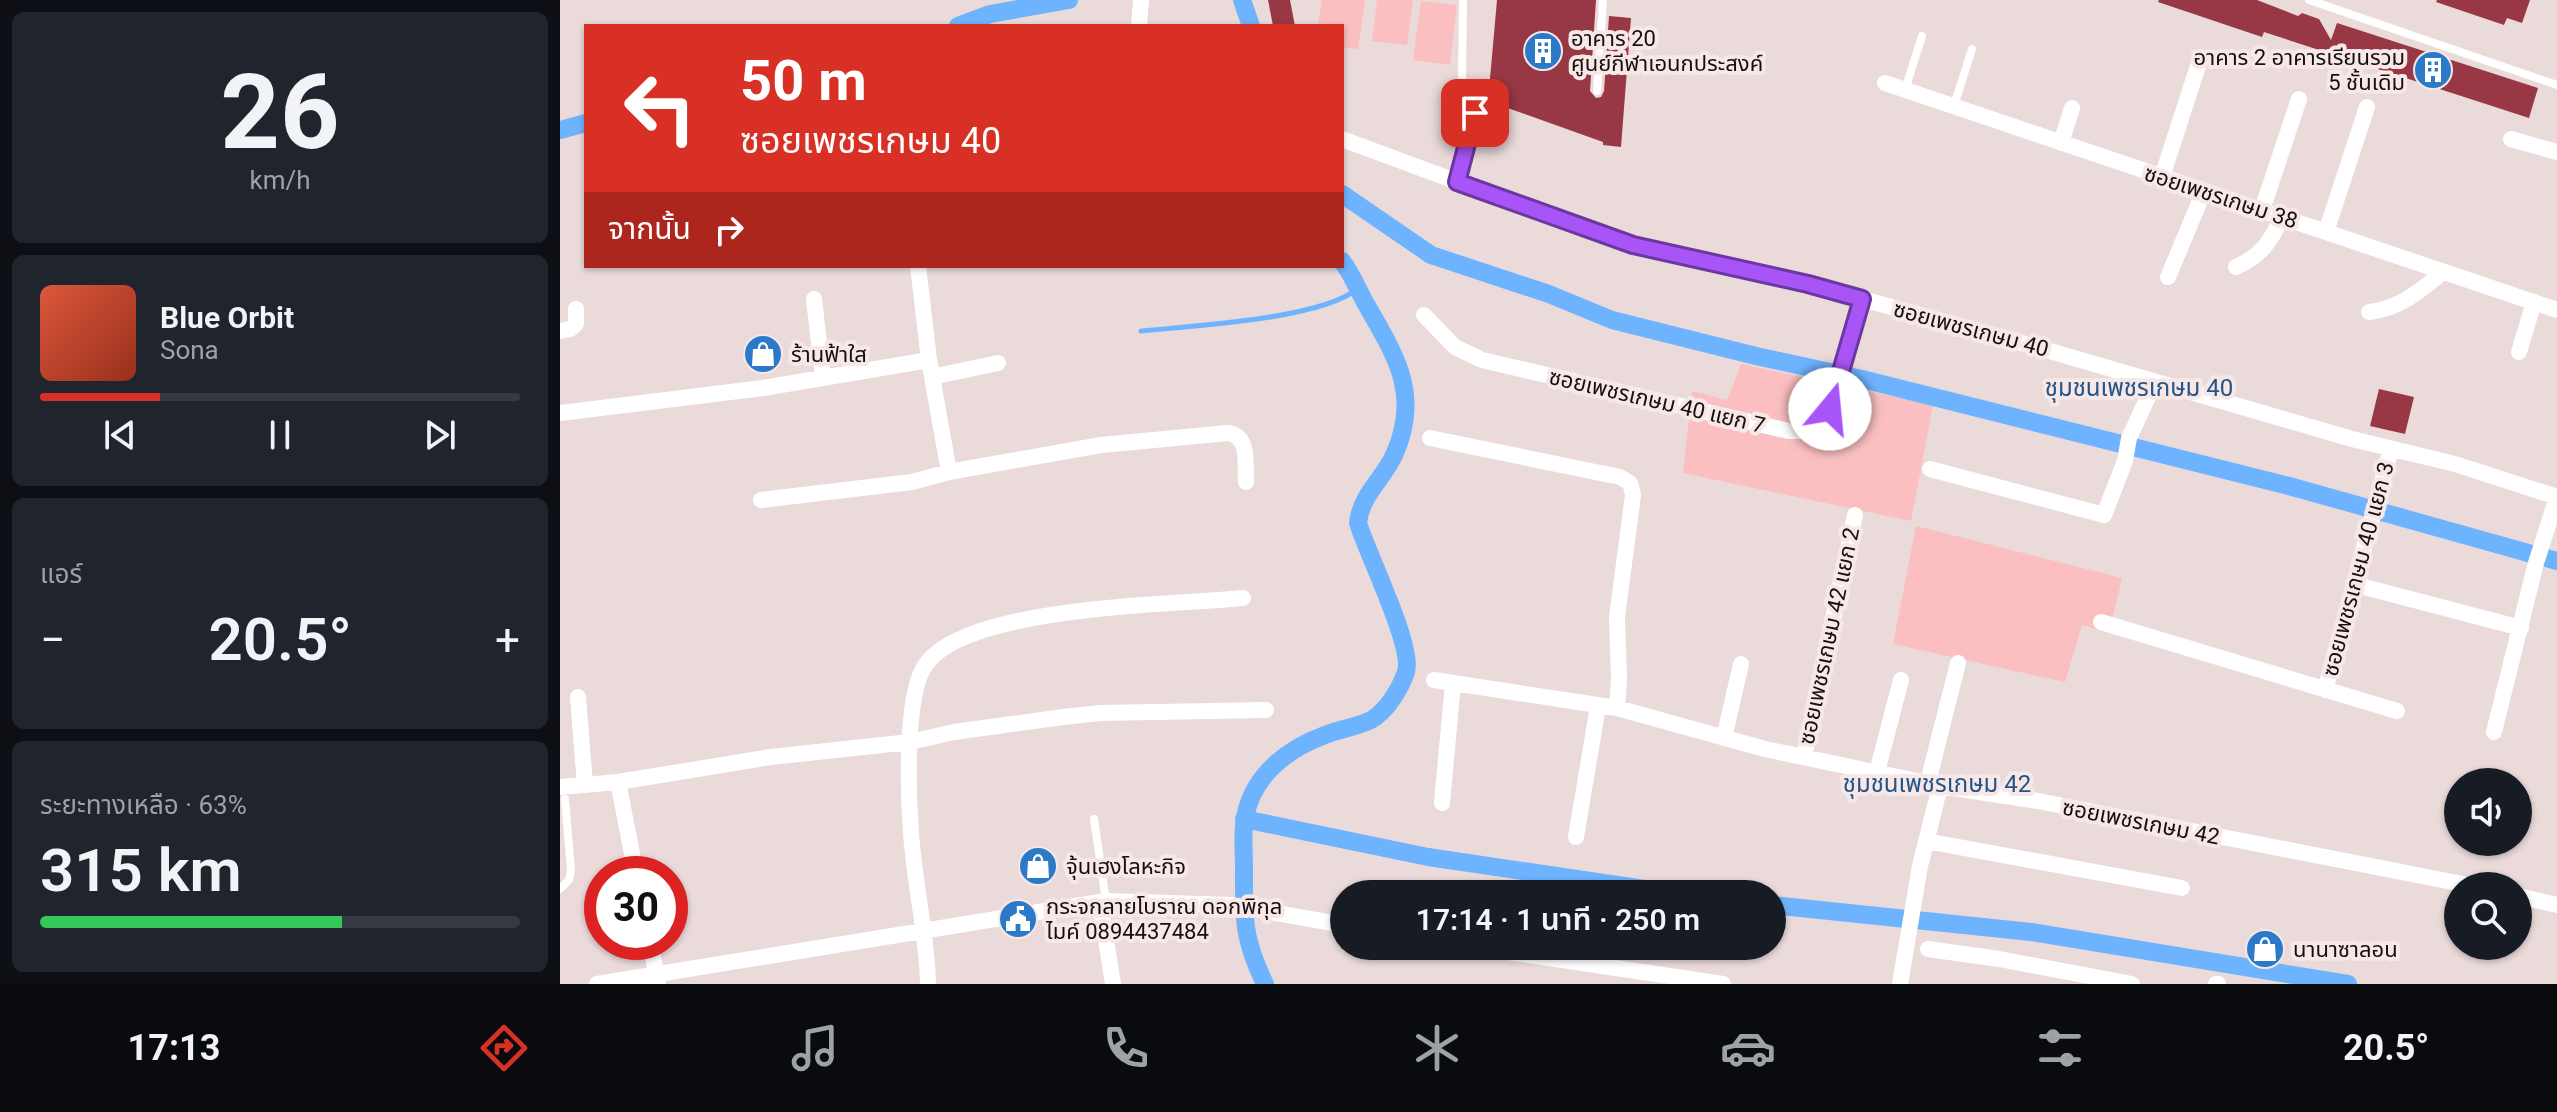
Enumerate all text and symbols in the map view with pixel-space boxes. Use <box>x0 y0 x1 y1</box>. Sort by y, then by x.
place label: อาคาร 20 ศูนย์กีฬาเอนกประสงค์ <box>1571 26 1763 77</box>
building icon: อาคาร 20 ศูนย์กีฬาเอนกประสงค์ <box>1522 30 1564 72</box>
place label: อาคาร 2 อาคารเรียนรวม 5 ชั้นเดิม <box>2194 45 2405 95</box>
text: 50 m <box>740 48 867 114</box>
building icon: อาคาร 2 อาคารเรียนรวม 5 ชั้นเดิม <box>2412 49 2454 91</box>
text: 26 <box>220 52 340 173</box>
icon: left <box>608 56 712 160</box>
pin <box>1441 79 1509 147</box>
icon: arrive <box>1453 91 1497 135</box>
text: ซอยเพชรเกษม 40 <box>740 120 1001 162</box>
street label: ซอยเพชรเกษม 38 <box>2141 160 2301 234</box>
text: km/h <box>249 165 311 195</box>
icon: right <box>707 208 751 252</box>
text: จากนั้น <box>608 211 691 246</box>
street label: ซอยเพชรเกษม 40 <box>1891 296 2051 362</box>
text: Blue Orbit <box>160 300 294 335</box>
shop icon: ร้านฟ้าใส <box>742 333 784 375</box>
text: Sona <box>160 335 219 365</box>
place label: ร้านฟ้าใส <box>791 342 867 367</box>
street label: ซอยเพชรเกษม 40 แยก 7 <box>1547 364 1767 438</box>
position arrow <box>1788 367 1872 451</box>
district label: ชุมชนเพชรเกษม 40 <box>2045 374 2233 403</box>
icon: previous <box>98 413 142 457</box>
icon: pause <box>258 413 302 457</box>
icon: next <box>418 413 462 457</box>
street label: ซอยเพชรเกษม 40 แยก 3 <box>2317 459 2399 679</box>
street label: ซอยเพชรเกษม 42 แยก 2 <box>1794 525 1864 747</box>
text: แอร์ <box>40 559 82 589</box>
text: 20.5° <box>209 604 352 675</box>
text: − <box>40 614 65 666</box>
text: + <box>495 614 520 666</box>
map controls <box>2444 768 2532 960</box>
button: sound <box>2444 768 2532 856</box>
district label: ชุมชนเพชรเกษม 42 <box>1843 770 2031 799</box>
text: ระยะทางเหลือ · 63% <box>40 790 247 820</box>
street label: ซอยเพชรเกษม 42 <box>2060 795 2222 849</box>
text: 315 km <box>40 835 242 906</box>
shop icon: จุ้นเฮงโลหะกิจ <box>1017 845 1059 887</box>
place label: จุ้นเฮงโลหะกิจ <box>1066 854 1186 880</box>
speed limit sign: 30 <box>584 856 688 960</box>
button: search <box>2444 872 2532 960</box>
place label: กระจกลายโบราณ ดอกพิกุล ไมค์ 0894437484 <box>1045 894 1282 944</box>
public building icon: กระจกลายโบราณ ดอกพิกุล ไมค์ 0894437484 <box>997 898 1039 940</box>
text: 17:14 · 1 นาที · 250 m <box>1416 902 1700 937</box>
shop icon: นานาซาลอน <box>2244 928 2286 970</box>
place label: นานาซาลอน <box>2293 937 2398 962</box>
icon: directions <box>476 1020 532 1076</box>
icon: music <box>787 1020 843 1076</box>
icon: phone <box>1098 1020 1154 1076</box>
icon: climate <box>1409 1020 1465 1076</box>
icon: car <box>1720 1020 1776 1076</box>
icon: filters <box>2032 1020 2088 1076</box>
text: 17:13 <box>128 1027 220 1069</box>
text: 20.5° <box>2343 1027 2429 1069</box>

